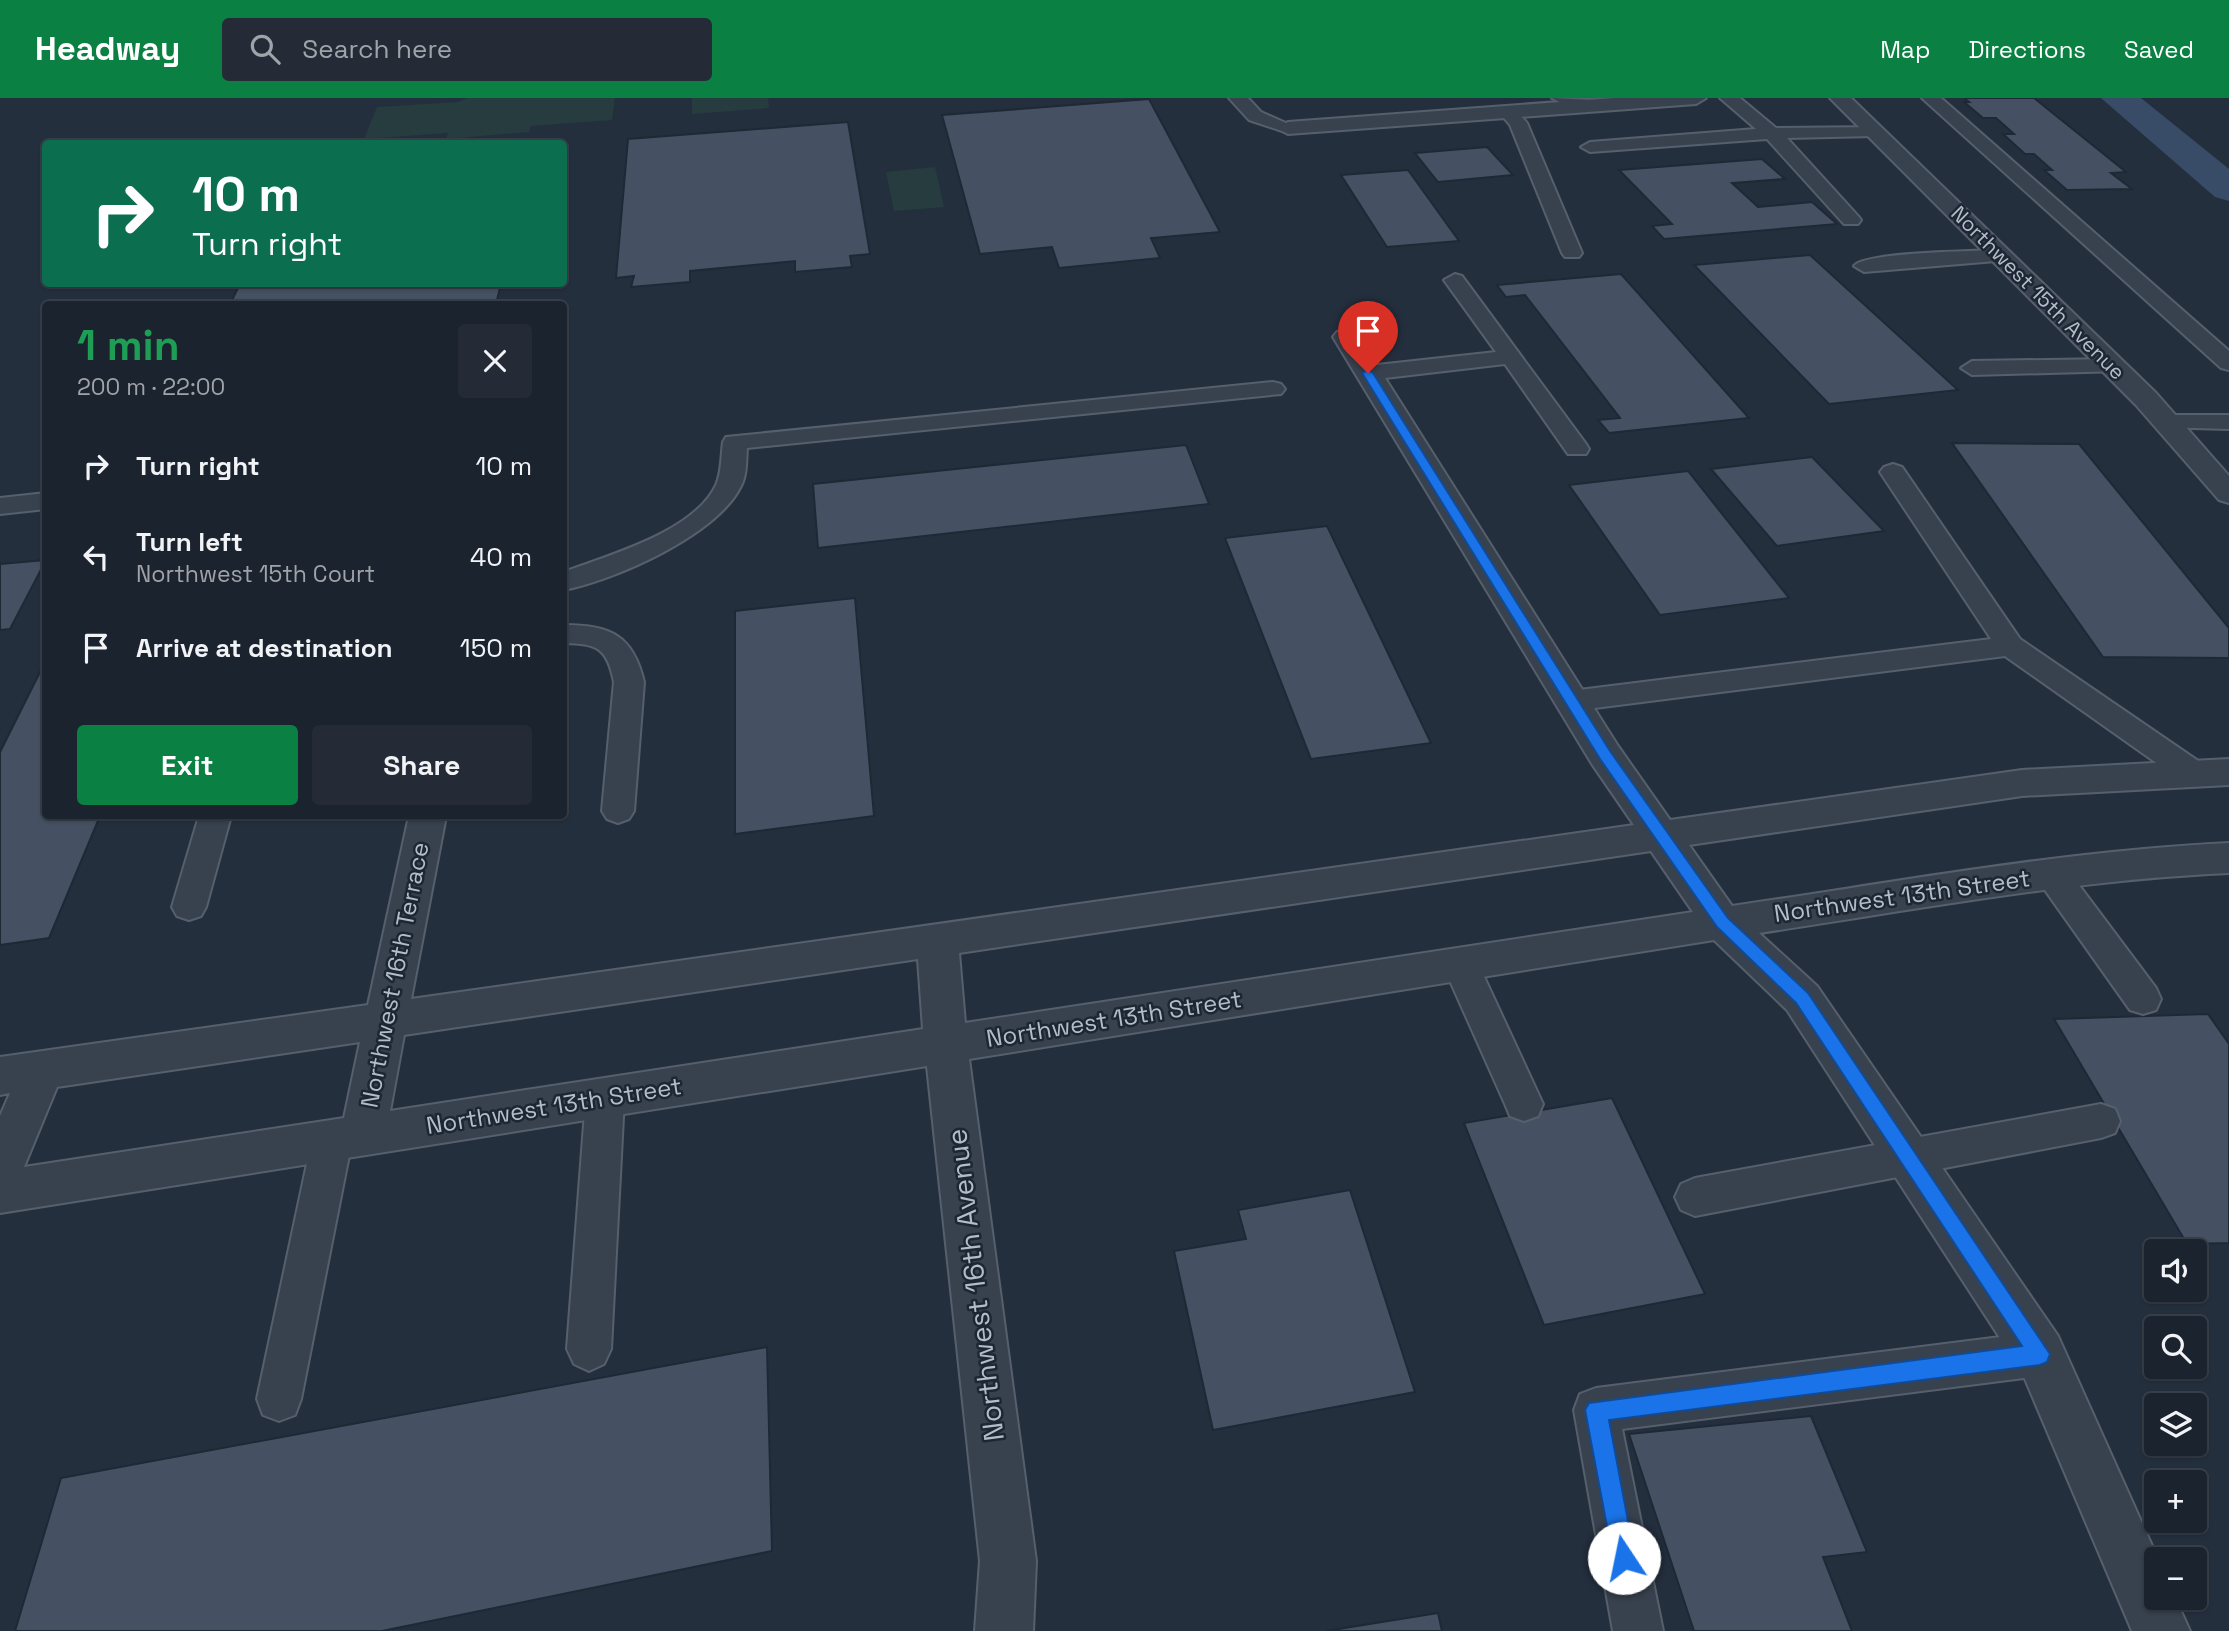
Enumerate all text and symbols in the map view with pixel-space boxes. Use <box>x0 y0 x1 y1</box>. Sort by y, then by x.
search box <box>222 18 712 81</box>
text: Headway <box>35 28 180 70</box>
icon: search <box>246 30 284 68</box>
text: Search here <box>302 32 452 66</box>
text: Map <box>1880 34 1930 65</box>
text: Directions <box>1968 34 2086 65</box>
text: Saved <box>2124 34 2194 65</box>
text: 10 m <box>192 163 300 225</box>
icon: right <box>77 168 168 259</box>
street label: Northwest 15th Avenue <box>1946 200 2131 385</box>
text: Turn right <box>192 224 342 264</box>
pin <box>1338 301 1398 373</box>
icon: arrive <box>1349 312 1387 350</box>
text: 1 min <box>77 319 180 372</box>
button: close <box>458 324 532 398</box>
text: 200 m · 22:00 <box>77 372 225 402</box>
icon: right <box>77 447 115 485</box>
text: Turn right <box>136 449 260 483</box>
text: 10 m <box>475 449 532 483</box>
text: Turn left <box>136 525 243 559</box>
icon: left <box>77 538 115 576</box>
text: 40 m <box>470 540 532 574</box>
text: Northwest 15th Court <box>136 559 375 589</box>
icon: arrive <box>77 629 115 667</box>
text: Arrive at destination <box>136 631 393 665</box>
text: 150 m <box>460 631 532 665</box>
button: Exit <box>77 725 298 805</box>
button: Share <box>312 725 532 805</box>
street label: Northwest 16th Terrace <box>354 839 435 1110</box>
street label: Northwest 13th Street <box>1772 862 2032 929</box>
street label: Northwest 13th Street <box>984 983 1244 1054</box>
street label: Northwest 13th Street <box>424 1070 684 1141</box>
street label: Northwest 16th Avenue <box>938 1127 1012 1443</box>
map controls <box>2144 1239 2207 1610</box>
button: sound <box>2144 1239 2207 1302</box>
button: search <box>2144 1316 2207 1379</box>
button: layers <box>2144 1393 2207 1456</box>
button: + <box>2144 1470 2207 1533</box>
position arrow <box>1587 1521 1661 1595</box>
button: − <box>2144 1547 2207 1610</box>

